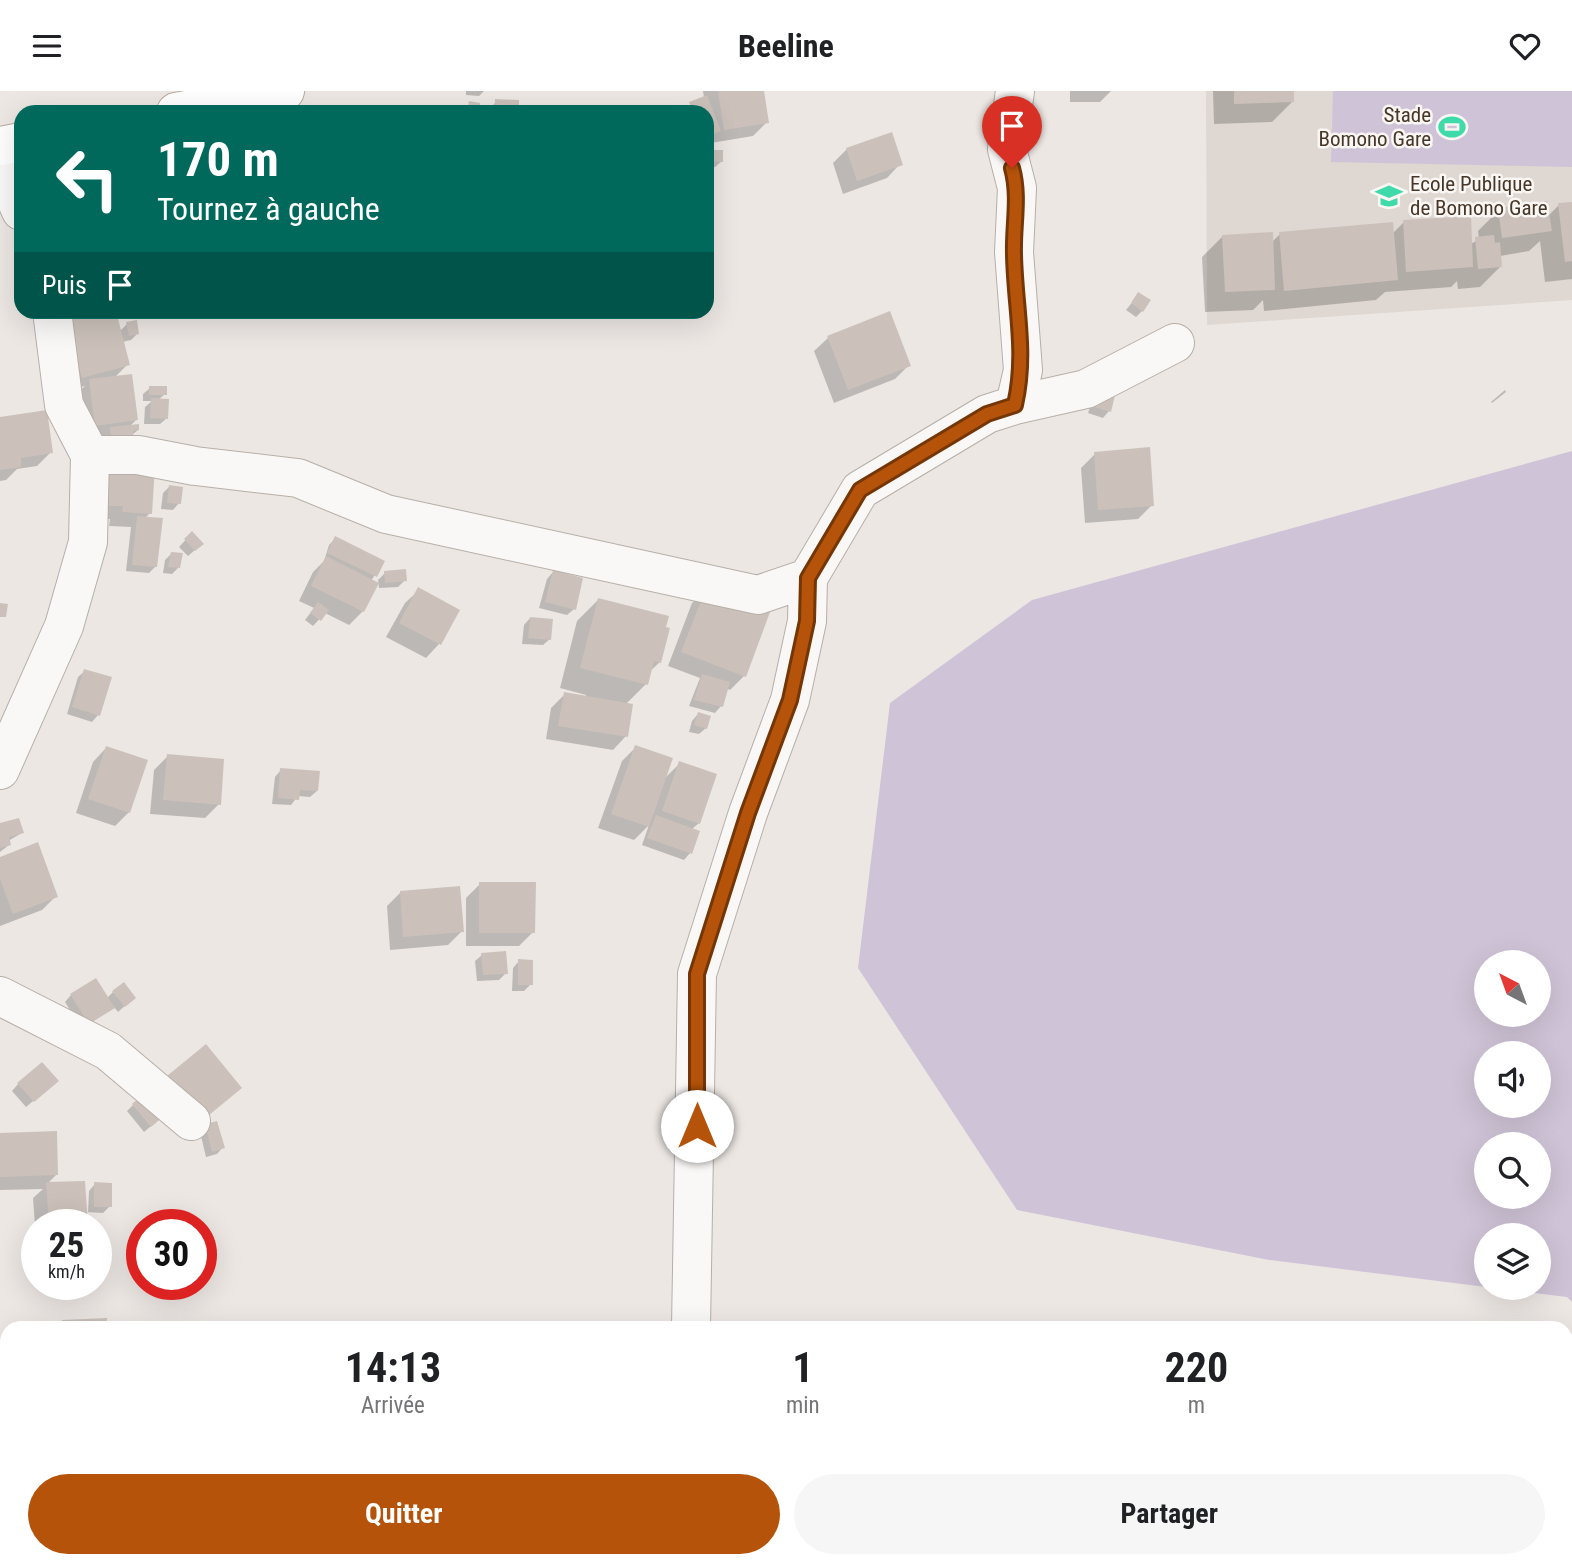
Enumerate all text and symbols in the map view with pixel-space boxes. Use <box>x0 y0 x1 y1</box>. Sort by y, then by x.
icon: menu <box>28 27 66 65</box>
text: Beeline <box>738 27 834 65</box>
icon: heart <box>1506 27 1544 65</box>
pin <box>982 96 1042 168</box>
place label: Stade Bomono Gare <box>1319 103 1431 151</box>
icon: arrive <box>993 107 1031 145</box>
sports icon: Stade Bomono Gare <box>1437 112 1467 142</box>
text: 170 m <box>157 131 279 188</box>
icon: left <box>42 133 133 224</box>
place label: Ecole Publique de Bomono Gare <box>1410 172 1548 220</box>
school or university icon: Ecole Publique de Bomono Gare <box>1374 181 1404 211</box>
text: Tournez à gauche <box>157 190 380 228</box>
icon: arrive <box>101 266 139 304</box>
text: Puis <box>42 270 87 300</box>
north arrow <box>1474 950 1550 1027</box>
map controls <box>1474 950 1551 1300</box>
button: sound <box>1474 1041 1551 1118</box>
position arrow <box>660 1089 734 1163</box>
button: search <box>1474 1132 1551 1209</box>
speed limit sign: 30 <box>126 1209 217 1300</box>
button: layers <box>1474 1223 1551 1300</box>
text: 25 <box>49 1225 84 1266</box>
text: km/h <box>48 1261 85 1282</box>
text: 14:13 <box>345 1343 441 1392</box>
text: 1 <box>792 1343 813 1392</box>
text: 220 <box>1164 1343 1228 1392</box>
text: Arrivée <box>361 1392 425 1419</box>
text: min <box>786 1392 820 1419</box>
text: m <box>1188 1392 1205 1419</box>
button: Quitter <box>28 1474 780 1554</box>
button: Partager <box>794 1474 1545 1554</box>

